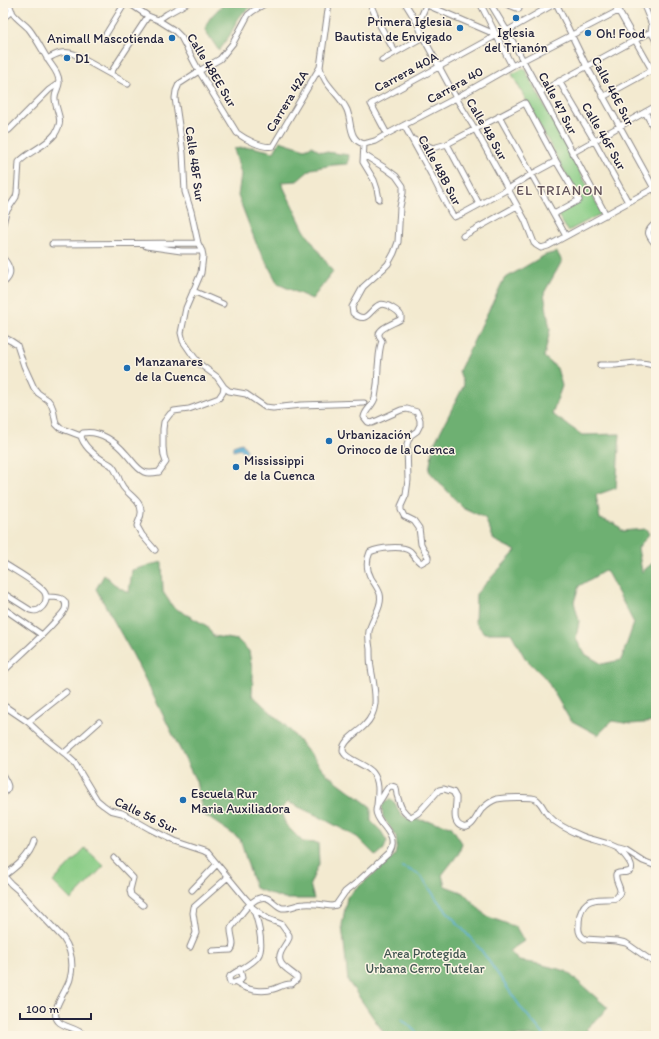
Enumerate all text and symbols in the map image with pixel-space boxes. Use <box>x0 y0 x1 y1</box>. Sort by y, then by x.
marker: Iglesia del Trianón <box>511 13 521 23</box>
place label: Primera Iglesia Bautista de Envigado <box>334 14 452 44</box>
marker: Primera Iglesia Bautista de Envigado <box>455 23 465 33</box>
place label: Iglesia del Trianón <box>484 25 548 55</box>
place label: Oh! Food <box>596 26 645 41</box>
marker: Oh! Food <box>583 28 593 38</box>
street label: Calle 48EE Sur <box>184 30 240 110</box>
place label: Animall Mascotienda <box>47 31 164 46</box>
marker: Animall Mascotienda <box>167 33 177 43</box>
street label: Carrera 40A <box>371 49 441 95</box>
place label: D1 <box>75 51 90 66</box>
marker: D1 <box>62 53 72 63</box>
street label: Calle 46E Sur <box>589 54 638 129</box>
street label: Carrera 40 <box>424 63 486 107</box>
street label: Carrera 42A <box>263 67 312 135</box>
street label: Calle 47 Sur <box>535 69 581 137</box>
street label: Calle 48 Sur <box>463 95 511 163</box>
street label: Calle 46F Sur <box>579 100 630 173</box>
street label: Calle 48F Sur <box>182 125 208 203</box>
street label: Calle 48B Sur <box>415 132 465 208</box>
district label: EL TRIANON <box>516 182 604 199</box>
place label: Manzanares de la Cuenca <box>135 354 206 384</box>
marker: Manzanares de la Cuenca <box>122 363 132 373</box>
place label: Urbanización Orinoco de la Cuenca <box>337 427 456 457</box>
marker: Urbanización Orinoco de la Cuenca <box>324 436 334 446</box>
place label: Mississippi de la Cuenca <box>244 453 315 483</box>
marker: Mississippi de la Cuenca <box>231 462 241 472</box>
place label: Escuela Rur Maria Auxiliadora <box>191 786 290 816</box>
street label: Calle 56 Sur <box>112 793 181 837</box>
marker: Escuela Rur Maria Auxiliadora <box>178 795 188 805</box>
park label: Area Protegida Urbana Cerro Tutelar <box>365 946 485 976</box>
scale bar <box>20 995 91 1021</box>
text: 100 m <box>26 1002 59 1016</box>

